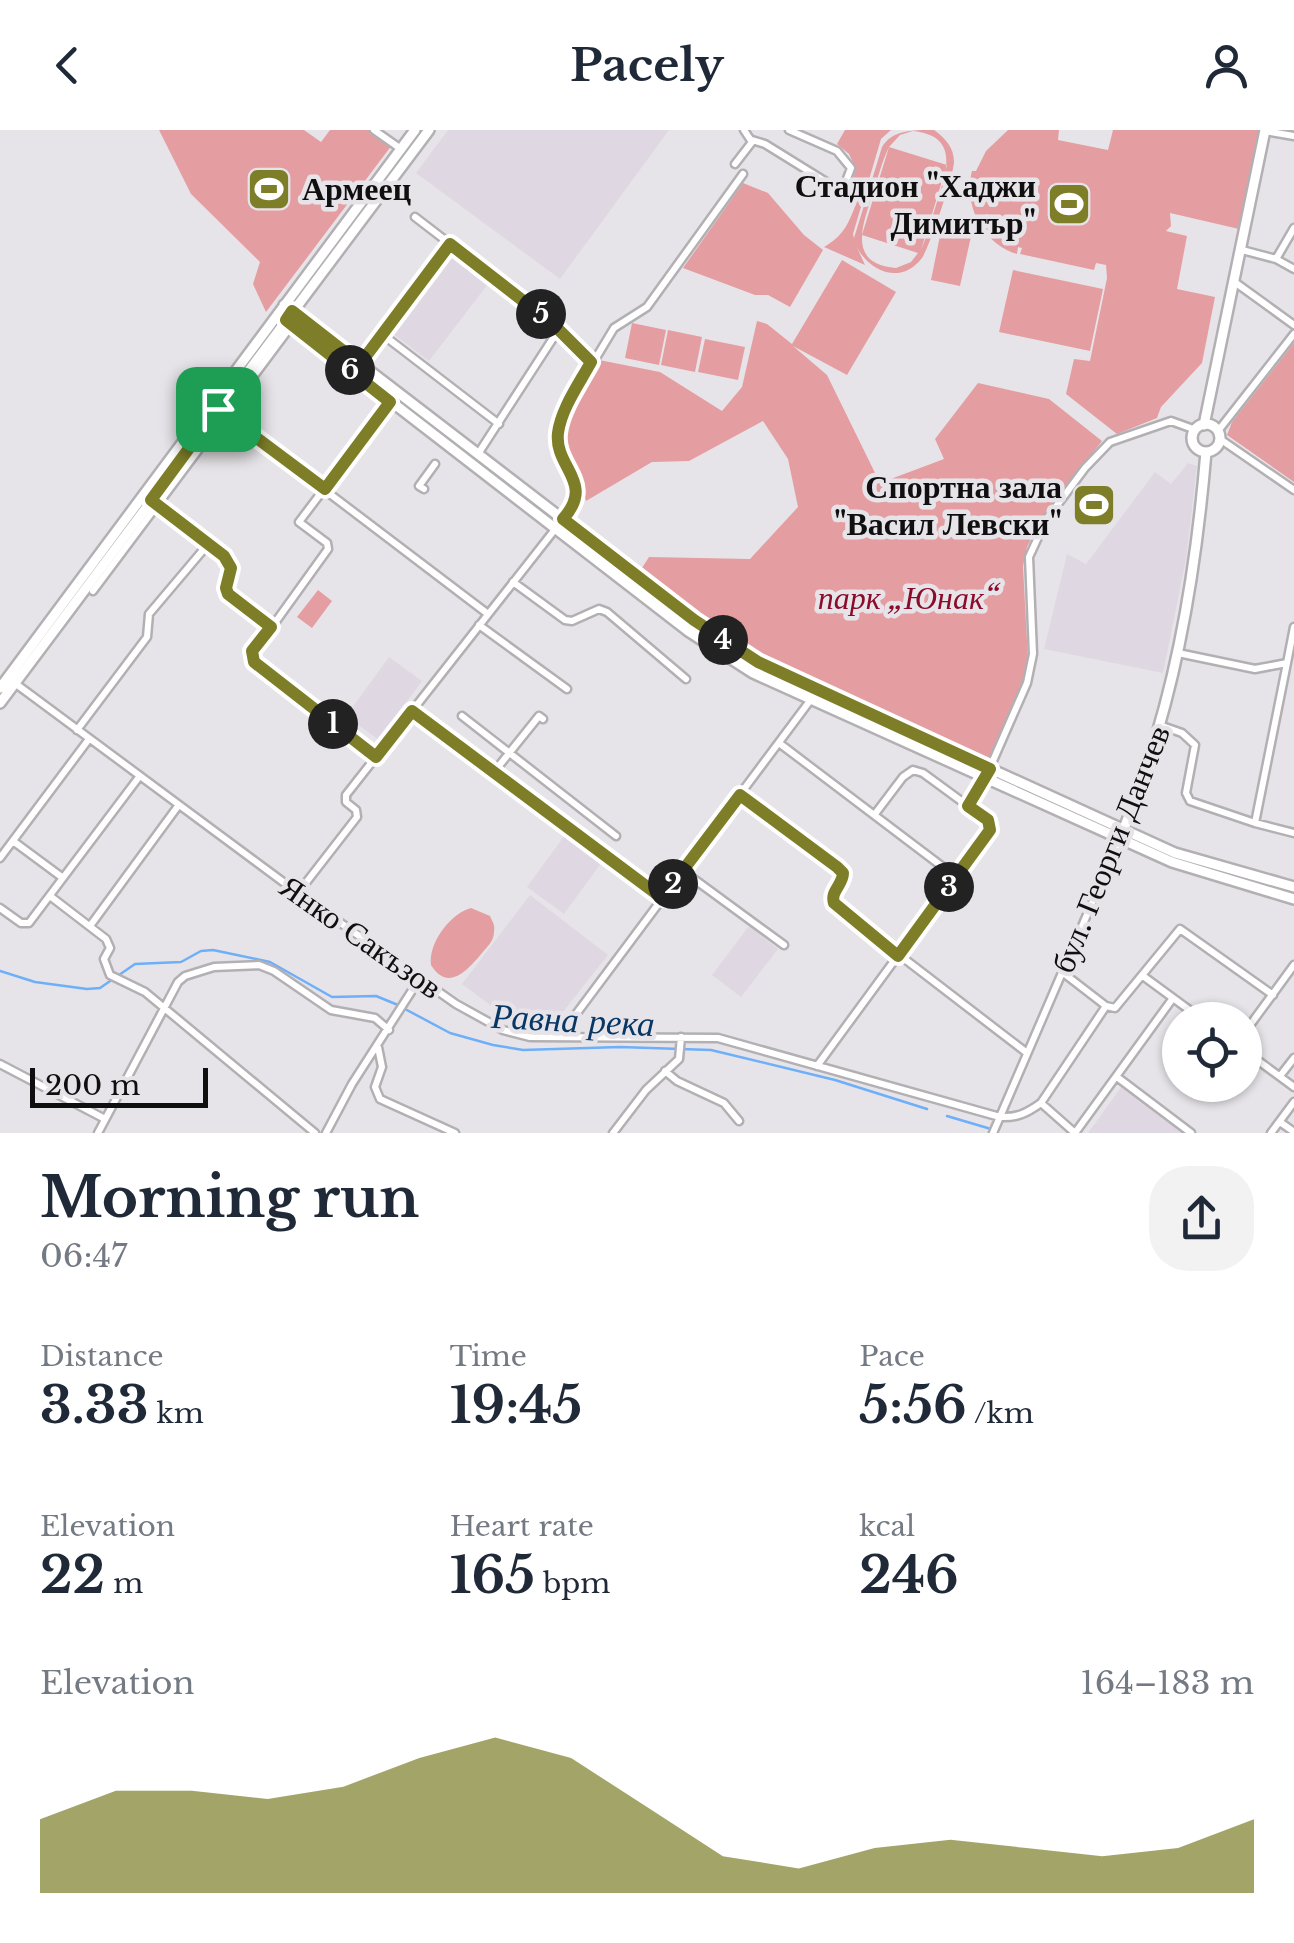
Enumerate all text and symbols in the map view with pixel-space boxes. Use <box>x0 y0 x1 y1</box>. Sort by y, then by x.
text: Pacely <box>570 37 724 93</box>
icon: back <box>40 38 95 93</box>
icon: person <box>1199 38 1254 93</box>
sports icon: Армеец <box>246 166 292 212</box>
place label: Стадион "Хаджи Димитър" <box>795 166 1036 243</box>
place label: Армеец <box>302 169 411 209</box>
sports icon: Стадион "Хаджи Димитър" <box>1046 181 1092 227</box>
pin: 5 <box>516 289 566 339</box>
text: 5 <box>533 296 549 331</box>
pin: 6 <box>325 345 375 395</box>
text: 6 <box>341 352 359 387</box>
pin <box>176 367 261 452</box>
icon: arrive <box>191 382 246 437</box>
place label: Спортна зала "Васил Левски" <box>834 467 1062 544</box>
sports icon: Спортна зала "Васил Левски" <box>1071 482 1117 528</box>
park label: парк „Юнак“ <box>818 578 1001 618</box>
pin: 4 <box>698 615 748 665</box>
text: 4 <box>714 622 732 657</box>
pin: 1 <box>308 699 358 749</box>
text: 1 <box>327 706 339 741</box>
street label: бул. Георги Данчев <box>1043 719 1179 979</box>
pin: 2 <box>648 859 698 909</box>
pin: 3 <box>924 862 974 912</box>
street label: Янко Сакъзов <box>272 866 450 1008</box>
text: 2 <box>664 866 682 901</box>
text: 3 <box>940 869 958 904</box>
water label: Равна река <box>489 994 656 1045</box>
map controls <box>1162 1002 1262 1102</box>
button: locate <box>1162 1002 1262 1102</box>
scale bar <box>30 1063 208 1108</box>
text: 200 m <box>45 1068 140 1103</box>
text: Morning run <box>40 1164 419 1232</box>
button: share <box>1149 1166 1254 1271</box>
text: 06:47 <box>40 1236 127 1276</box>
text: Distance <box>40 1339 163 1374</box>
text: Time <box>450 1339 527 1374</box>
text: Pace <box>859 1339 925 1374</box>
text: 3.33 <box>40 1374 149 1437</box>
text: 19:45 <box>450 1374 582 1437</box>
text: 5:56 <box>859 1374 967 1437</box>
text: km <box>149 1396 204 1431</box>
text: /km <box>967 1396 1034 1431</box>
text: Elevation <box>40 1509 175 1544</box>
text: Heart rate <box>450 1509 594 1544</box>
text: kcal <box>859 1509 915 1544</box>
text: 22 <box>40 1544 105 1607</box>
text: 165 <box>450 1544 535 1607</box>
text: 246 <box>859 1544 959 1607</box>
text: m <box>105 1566 143 1601</box>
text: bpm <box>535 1566 610 1601</box>
text: Elevation <box>40 1663 194 1703</box>
text: 164–183 m <box>1080 1663 1254 1703</box>

